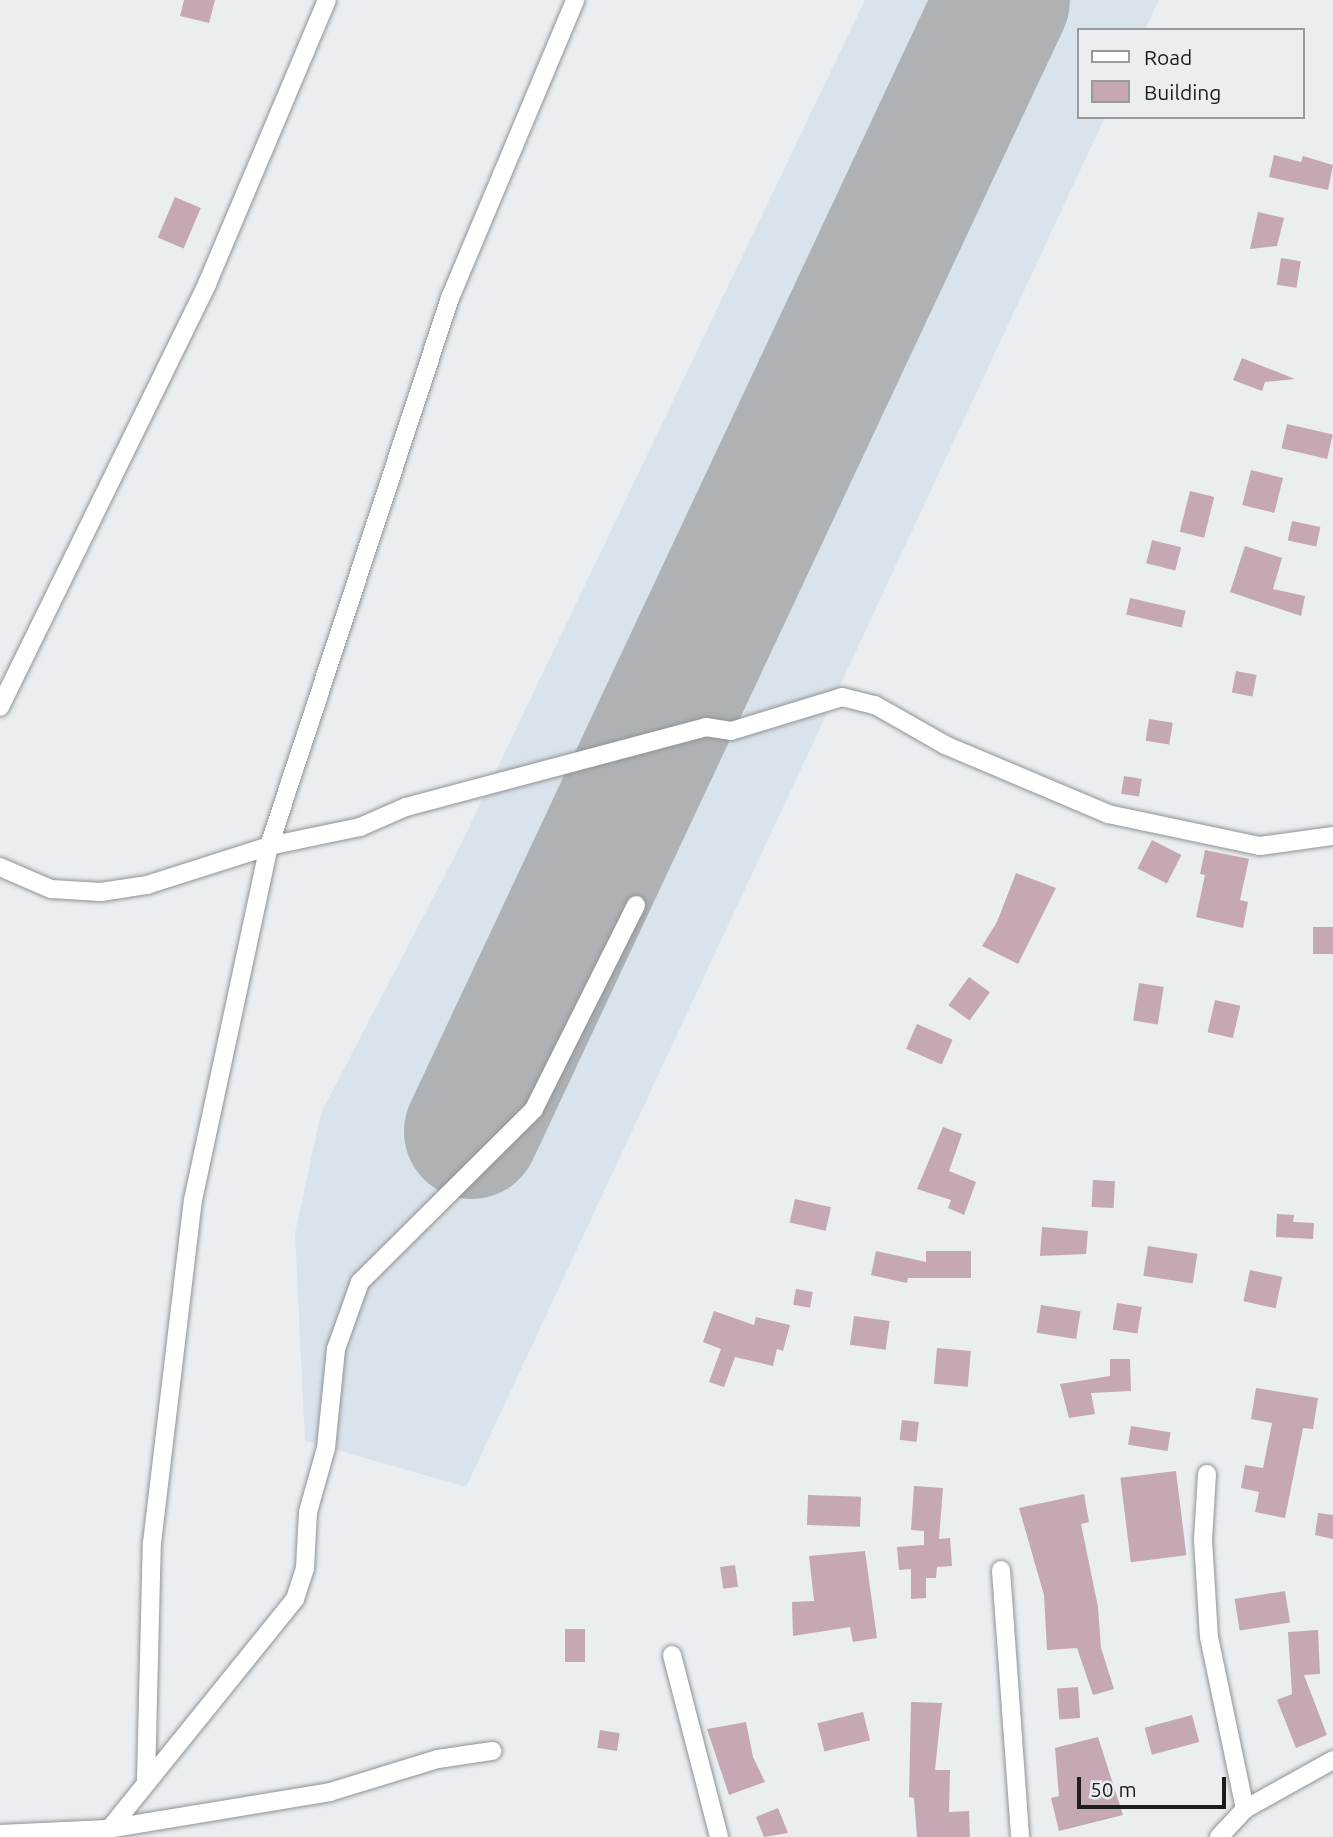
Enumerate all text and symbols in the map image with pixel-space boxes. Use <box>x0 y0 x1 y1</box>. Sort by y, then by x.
legend <box>1078 28 1305 119</box>
text: Road <box>1144 45 1192 69</box>
text: Building <box>1144 80 1221 104</box>
scale bar <box>1081 1764 1230 1808</box>
text: 50 m <box>1090 1777 1137 1801</box>

